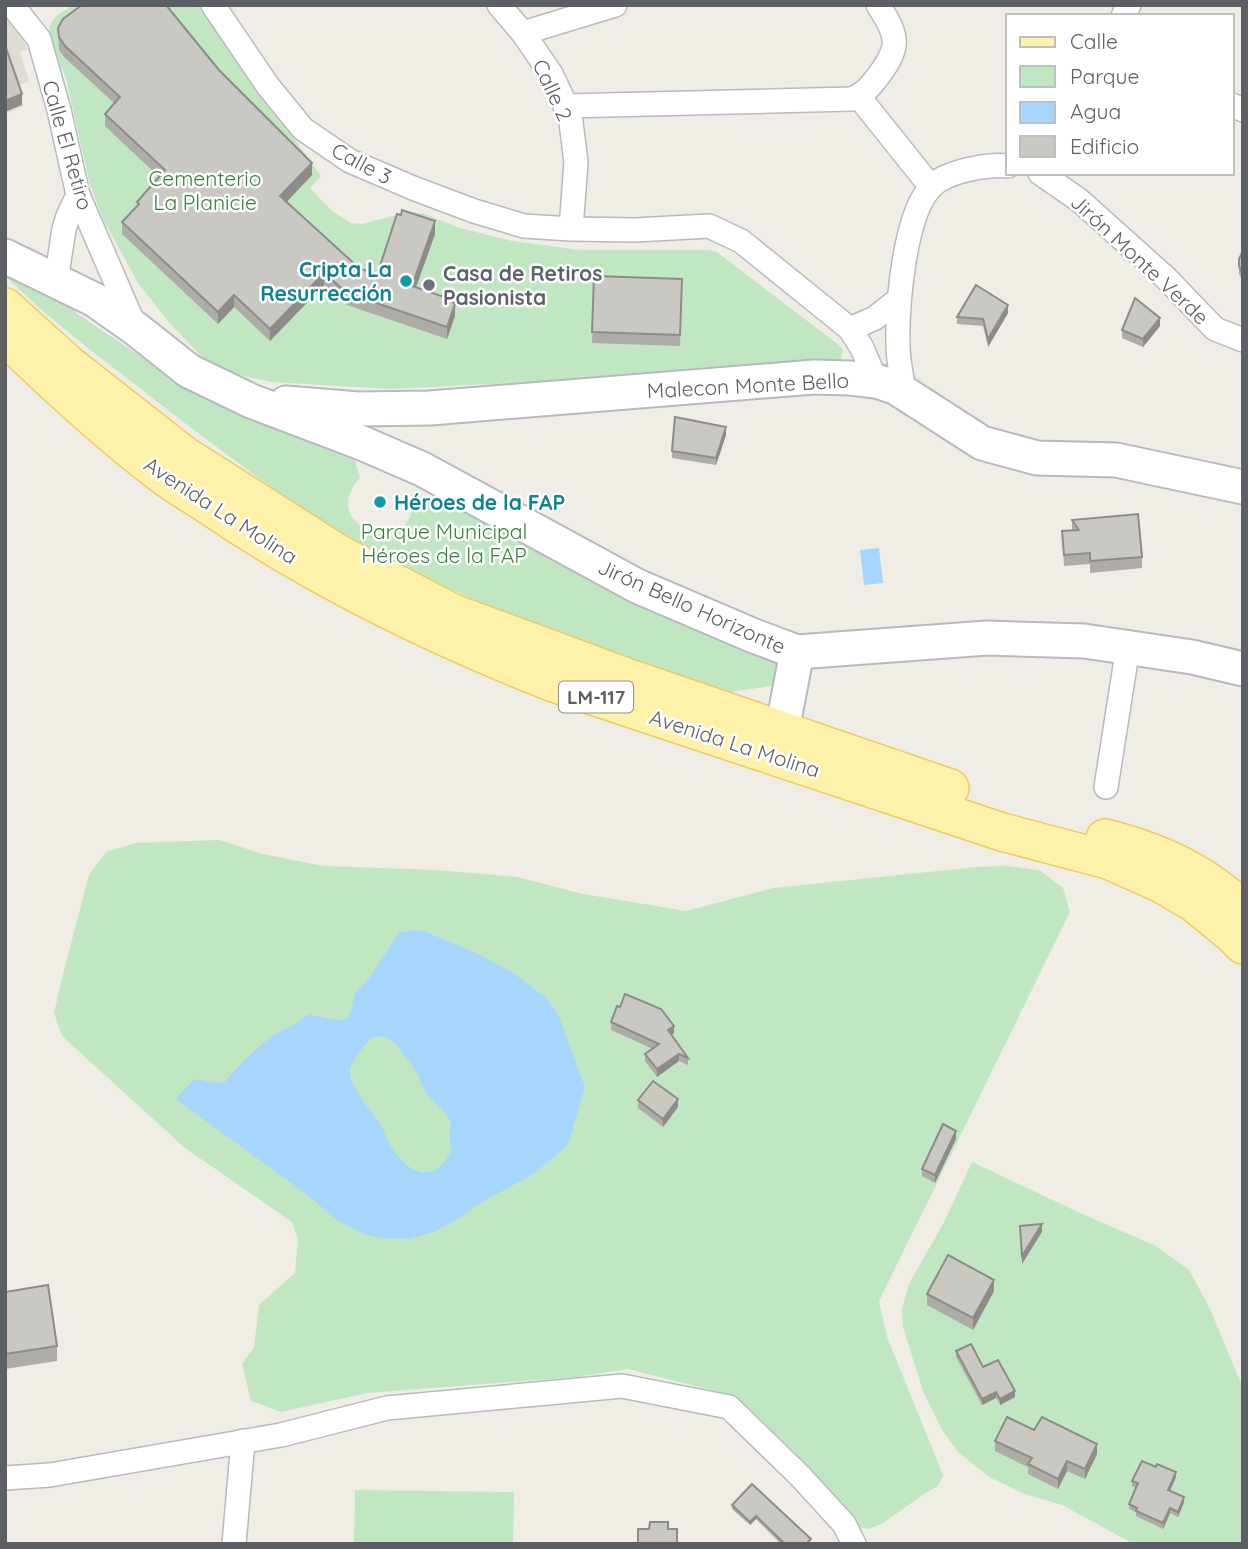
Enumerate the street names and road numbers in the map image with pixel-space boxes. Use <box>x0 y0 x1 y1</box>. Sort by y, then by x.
street label: Calle 2 <box>527 55 579 125</box>
street label: Calle El Retiro <box>37 77 99 213</box>
street label: Calle 3 <box>327 136 397 190</box>
street label: Jirón Monte Verde <box>1065 188 1215 330</box>
street label: Malecon Monte Bello <box>646 367 850 403</box>
street label: Avenida La Molina <box>139 451 303 569</box>
street label: Jirón Bello Horizonte <box>594 553 790 659</box>
road number: LM-117 <box>559 682 633 712</box>
street label: Avenida La Molina <box>647 703 823 783</box>

